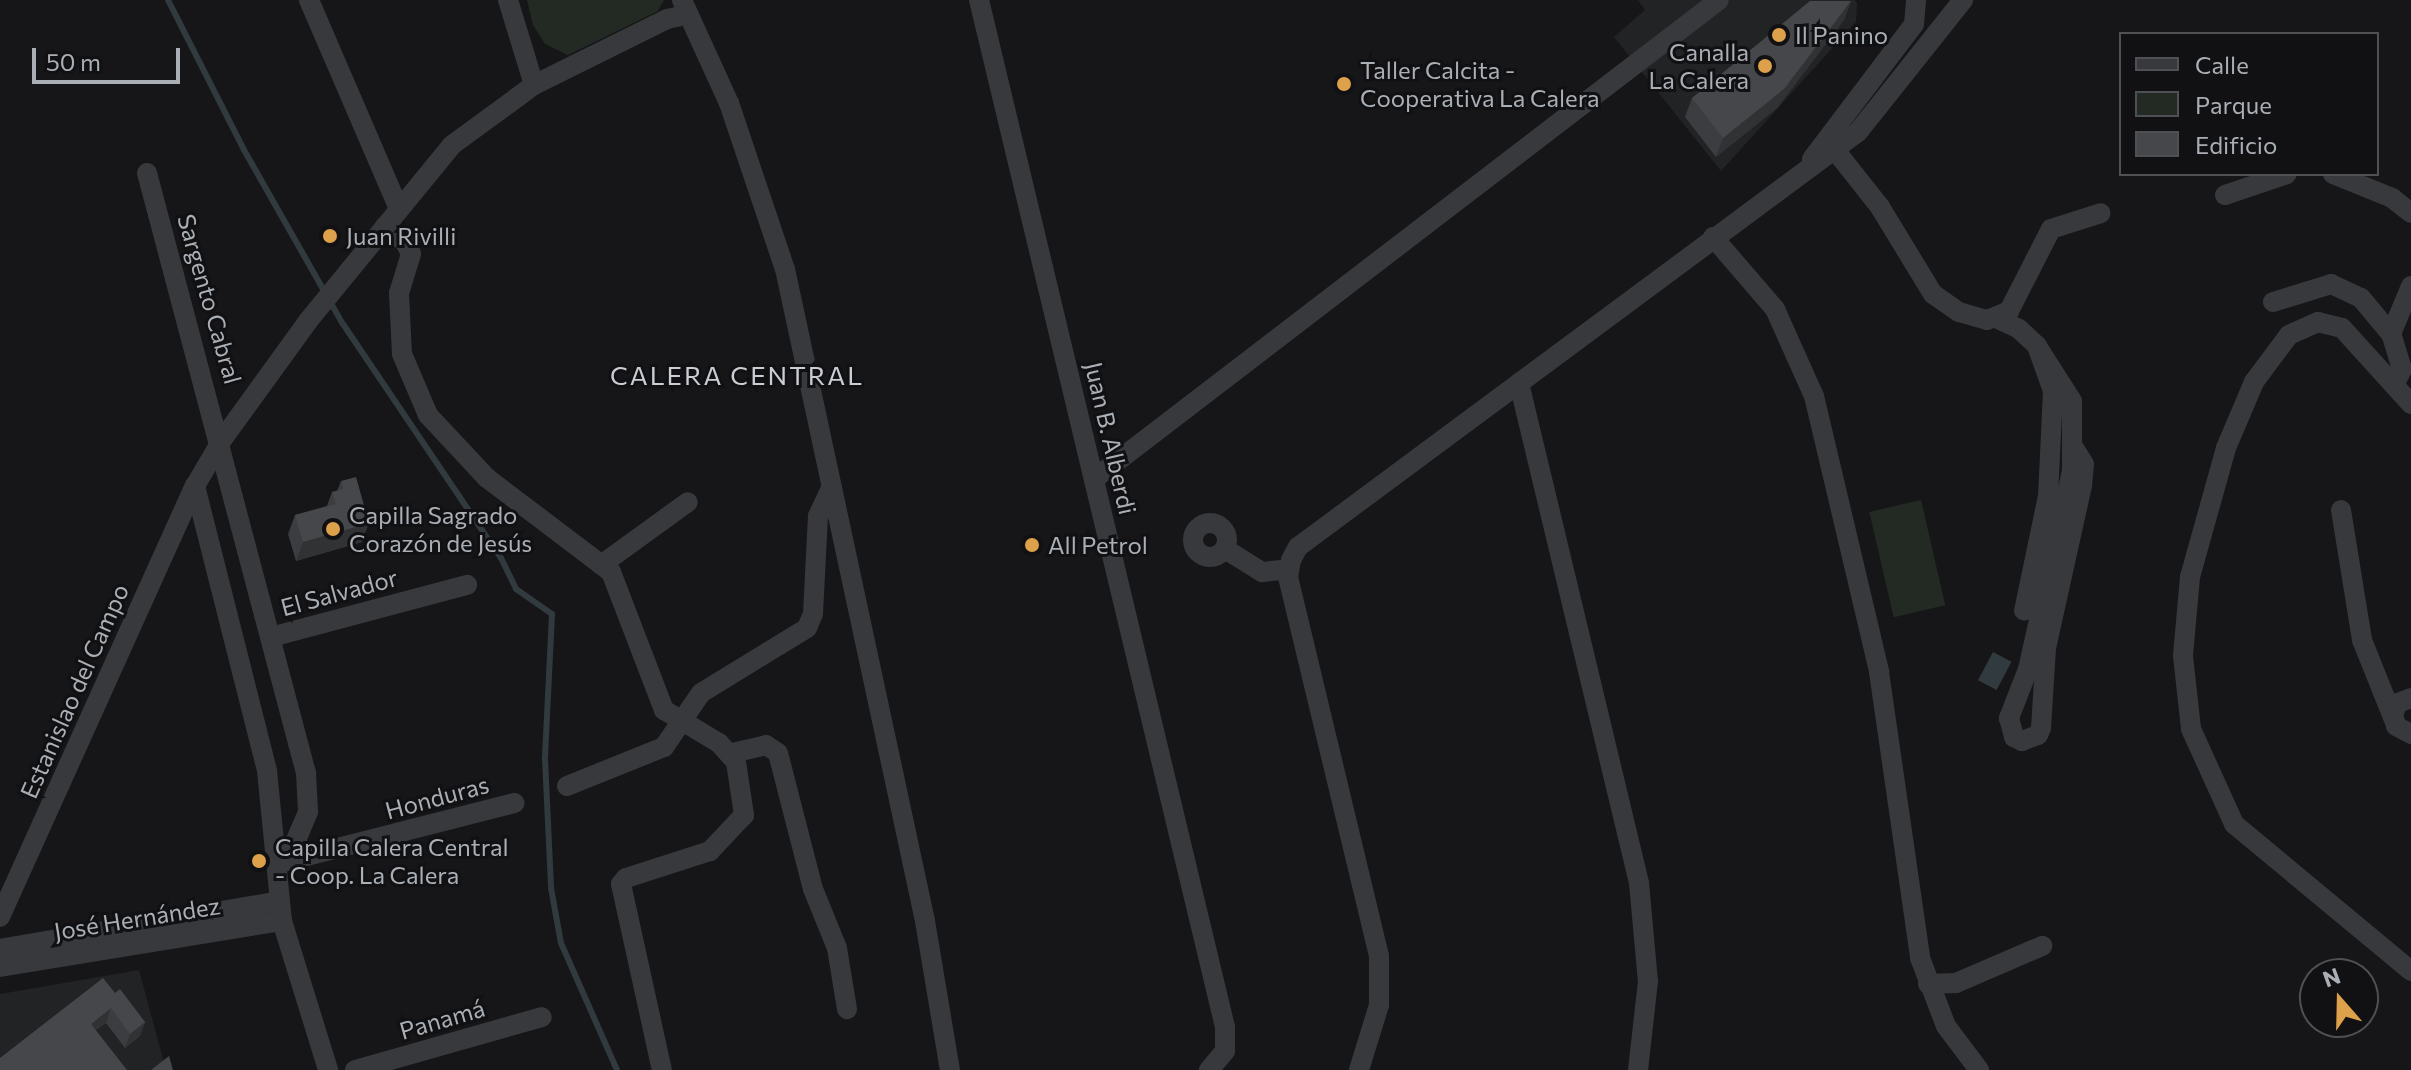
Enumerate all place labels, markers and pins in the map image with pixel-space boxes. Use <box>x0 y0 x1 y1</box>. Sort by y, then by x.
place label: Il Panino <box>1795 21 1888 49</box>
marker: Il Panino <box>1770 26 1788 44</box>
place label: Canalla La Calera <box>1648 38 1749 94</box>
place label: Taller Calcita - Cooperativa La Calera <box>1360 56 1600 112</box>
marker: Canalla La Calera <box>1756 57 1774 75</box>
marker: Taller Calcita - Cooperativa La Calera <box>1335 75 1353 93</box>
place label: Juan Rivilli <box>346 222 456 250</box>
marker: Juan Rivilli <box>321 227 339 245</box>
place label: Capilla Sagrado Corazón de Jesús <box>349 501 532 557</box>
marker: Capilla Sagrado Corazón de Jesús <box>324 520 342 538</box>
place label: All Petrol <box>1048 531 1148 559</box>
marker: All Petrol <box>1023 536 1041 554</box>
place label: Capilla Calera Central - Coop. La Calera <box>275 833 509 889</box>
marker: Capilla Calera Central - Coop. La Calera <box>250 852 268 870</box>

